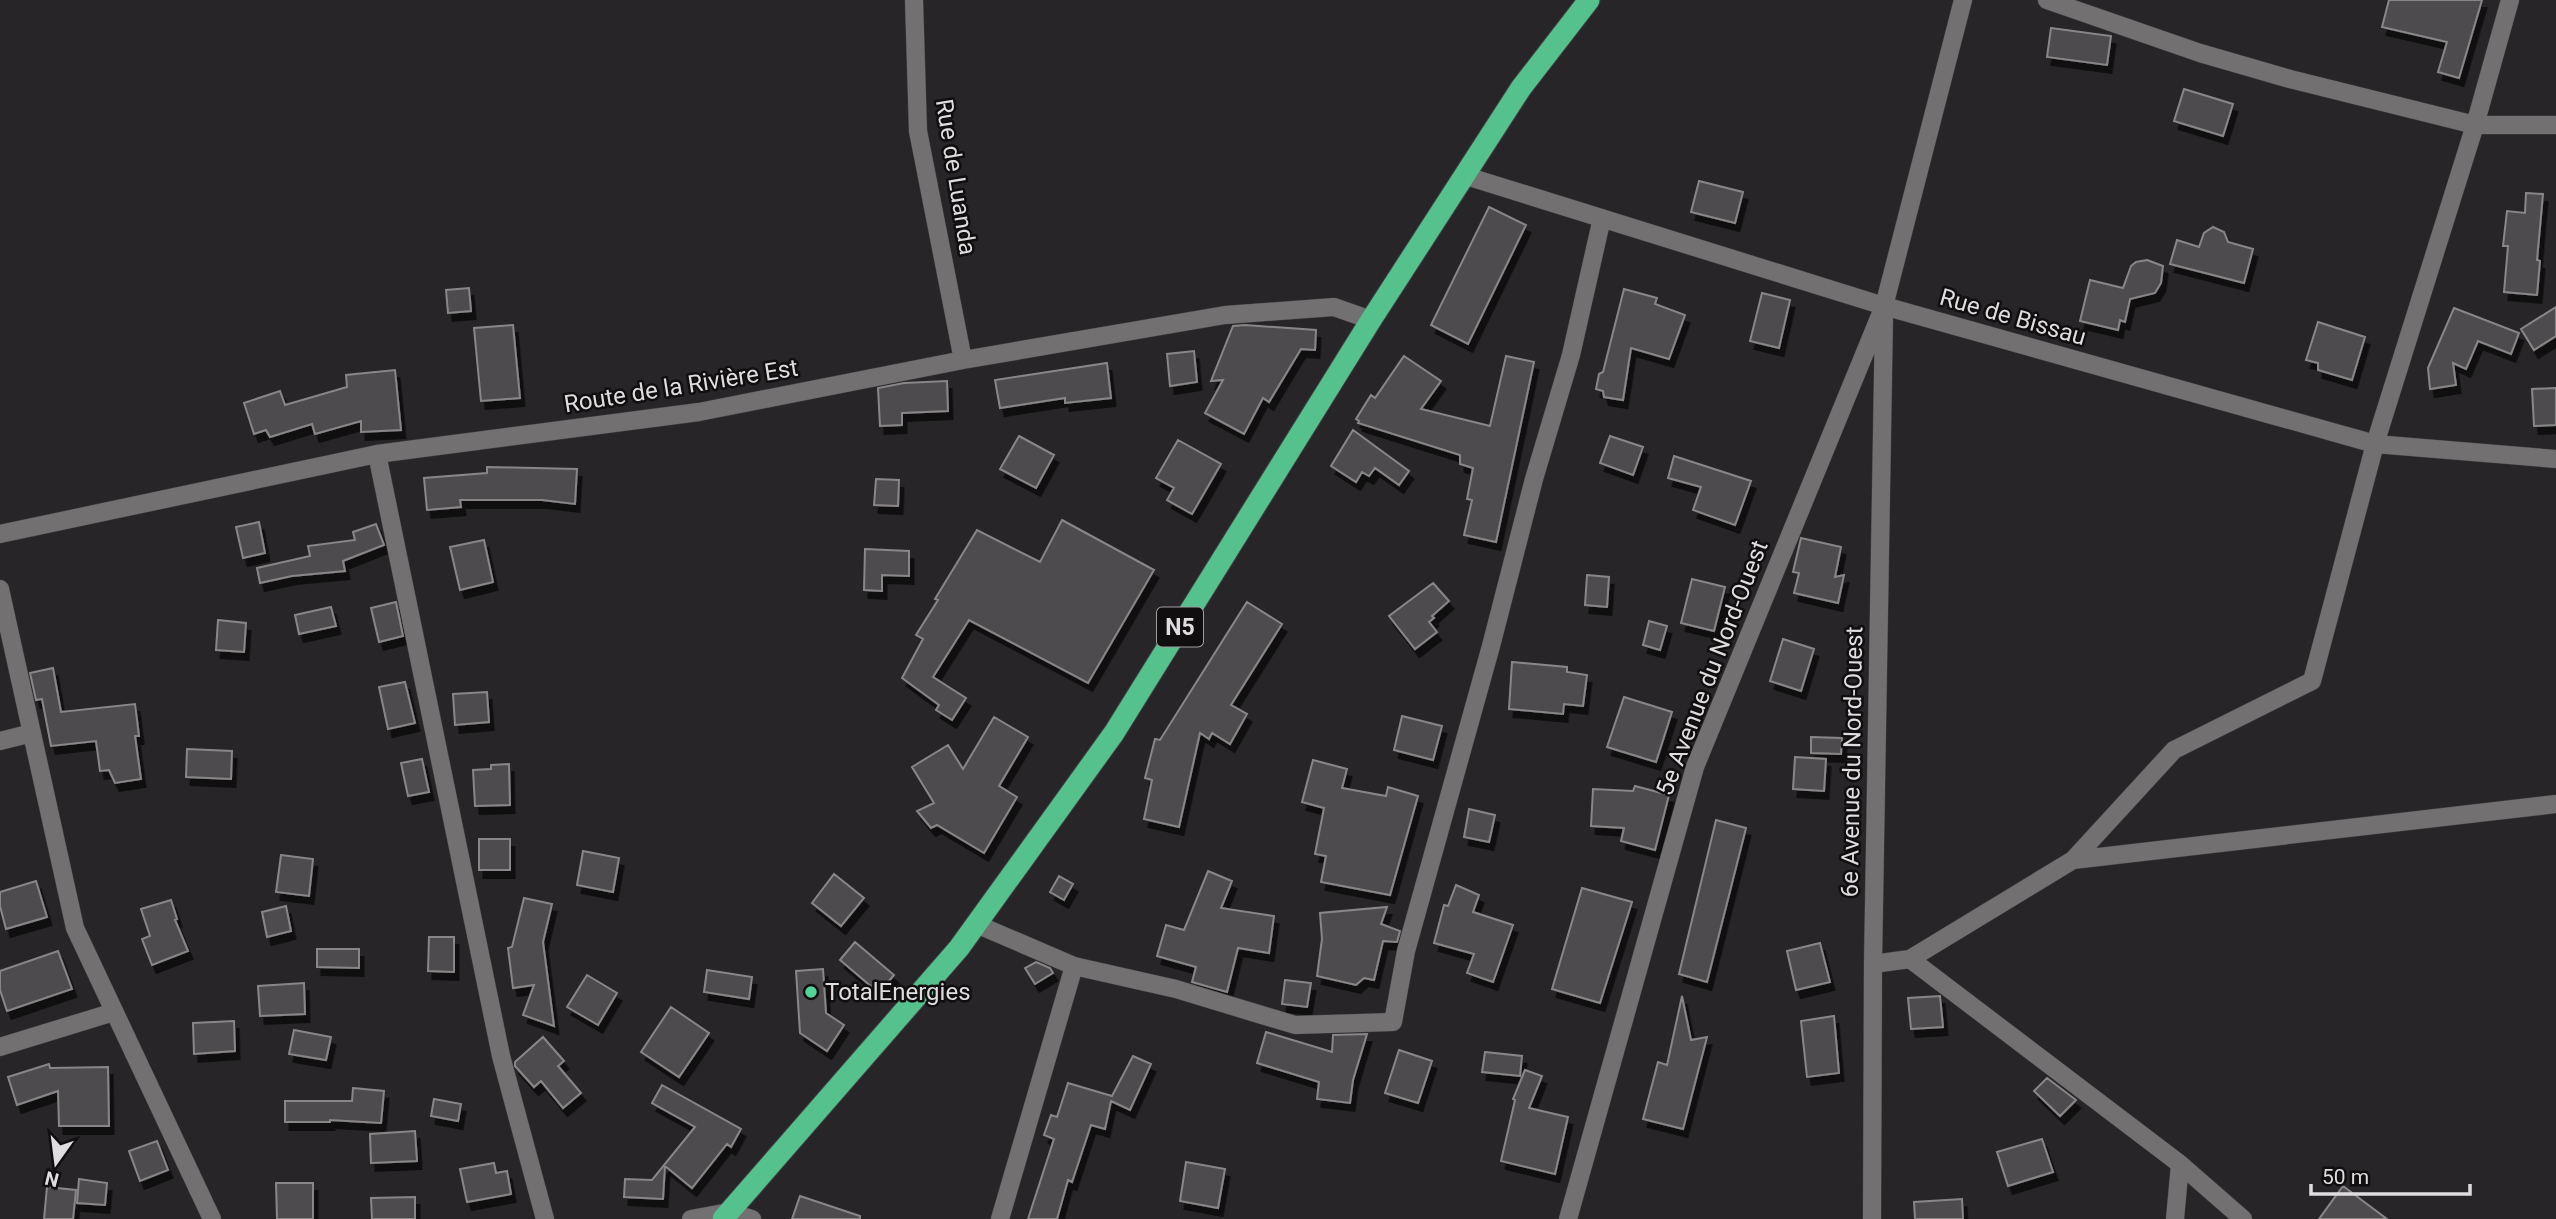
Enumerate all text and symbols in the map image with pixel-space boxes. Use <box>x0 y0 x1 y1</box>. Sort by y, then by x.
street label: Rue de Luanda <box>930 97 982 257</box>
street label: Rue de Bissau <box>1937 283 2089 351</box>
street label: Route de la Rivière Est <box>562 354 800 418</box>
street label: 5e Avenue du Nord-Ouest <box>1650 536 1774 799</box>
road number: N5 <box>1157 608 1203 646</box>
street label: 6e Avenue du Nord-Ouest <box>1836 626 1868 898</box>
place label: TotalEnergies <box>825 978 971 1006</box>
marker: TotalEnergies <box>803 984 819 1000</box>
north arrow <box>21 1128 91 1198</box>
scale bar <box>2311 1152 2470 1196</box>
text: 50 m <box>2322 1165 2369 1189</box>
text: N <box>43 1166 61 1192</box>

